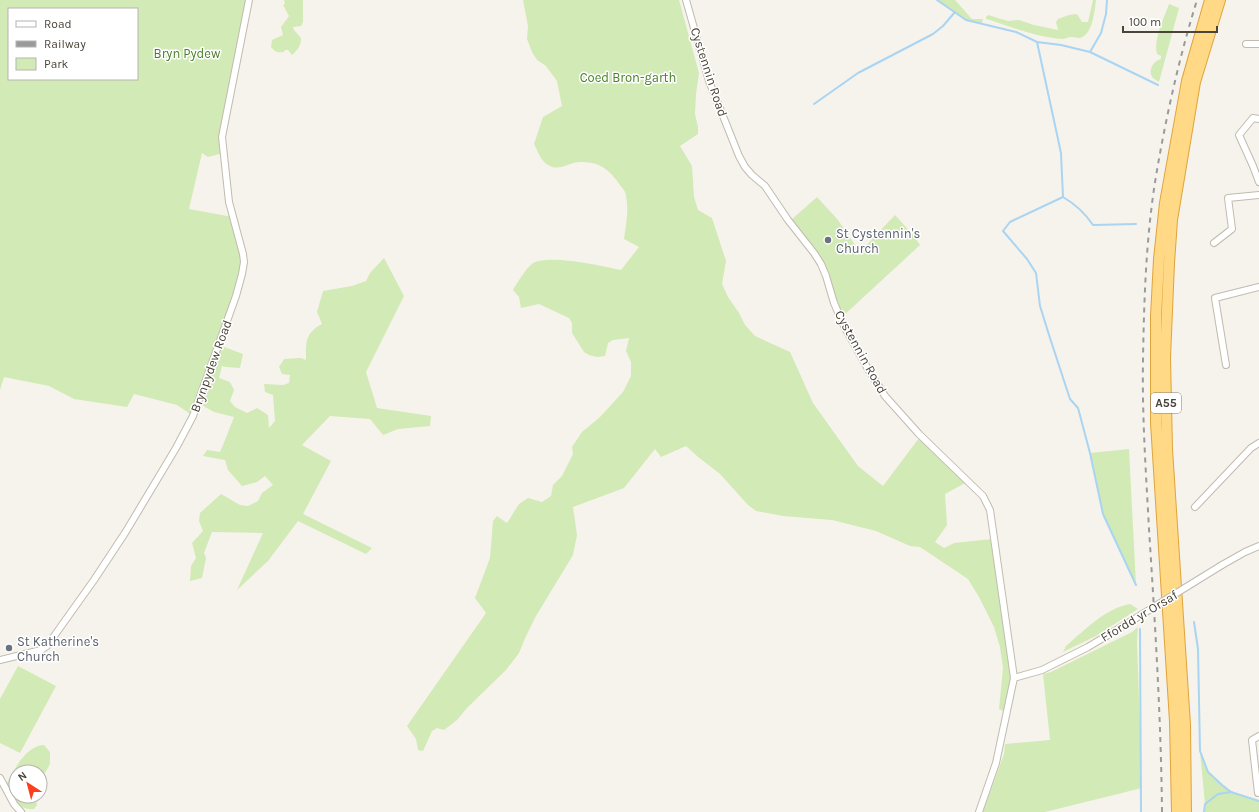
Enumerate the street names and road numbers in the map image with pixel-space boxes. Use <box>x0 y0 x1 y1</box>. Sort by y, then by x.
street label: Cystennin Road <box>688 26 730 118</box>
street label: Cystennin Road <box>832 308 890 396</box>
street label: Brynpydew Road <box>187 318 235 414</box>
road number: A55 <box>1151 393 1181 413</box>
street label: Ffordd yr Orsaf <box>1098 587 1181 645</box>

